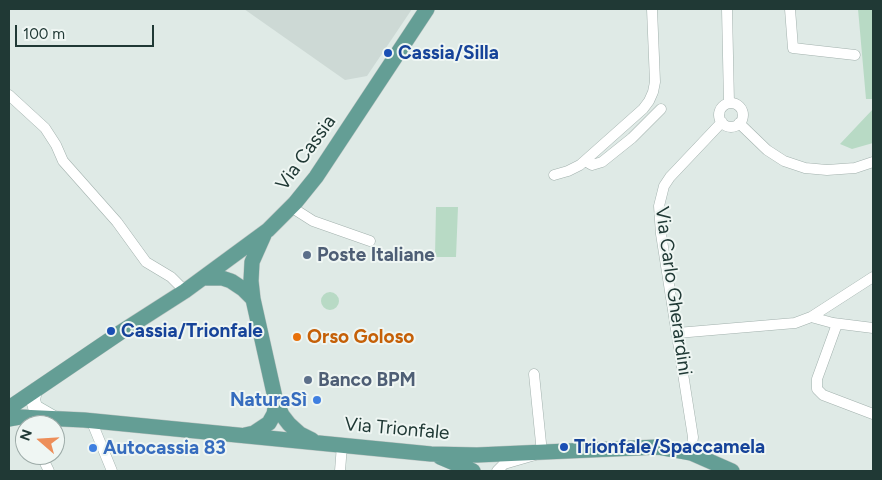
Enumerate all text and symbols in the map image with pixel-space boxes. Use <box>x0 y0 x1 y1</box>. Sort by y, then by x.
scale bar <box>18 15 156 47</box>
text: 100 m <box>23 25 65 43</box>
place label: Cassia/Silla <box>398 42 499 64</box>
marker: Cassia/Silla <box>382 47 394 59</box>
street label: Via Cassia <box>271 111 341 195</box>
street label: Via Carlo Gherardini <box>650 205 696 377</box>
place label: Poste Italiane <box>317 244 435 266</box>
marker: Poste Italiane <box>301 249 313 261</box>
place label: Cassia/Trionfale <box>121 320 263 342</box>
marker: Cassia/Trionfale <box>105 325 117 337</box>
place label: Orso Goloso <box>307 326 414 348</box>
marker: Orso Goloso <box>291 331 303 343</box>
place label: Banco BPM <box>318 369 416 391</box>
marker: Banco BPM <box>302 374 314 386</box>
place label: NaturaSì <box>230 389 307 411</box>
marker: NaturaSì <box>311 394 323 406</box>
street label: Via Trionfale <box>344 413 450 445</box>
north arrow <box>15 415 65 465</box>
text: N <box>16 427 36 443</box>
place label: Trionfale/Spaccamela <box>574 436 765 458</box>
place label: Autocassia 83 <box>103 437 226 459</box>
marker: Trionfale/Spaccamela <box>558 441 570 453</box>
marker: Autocassia 83 <box>87 442 99 454</box>

